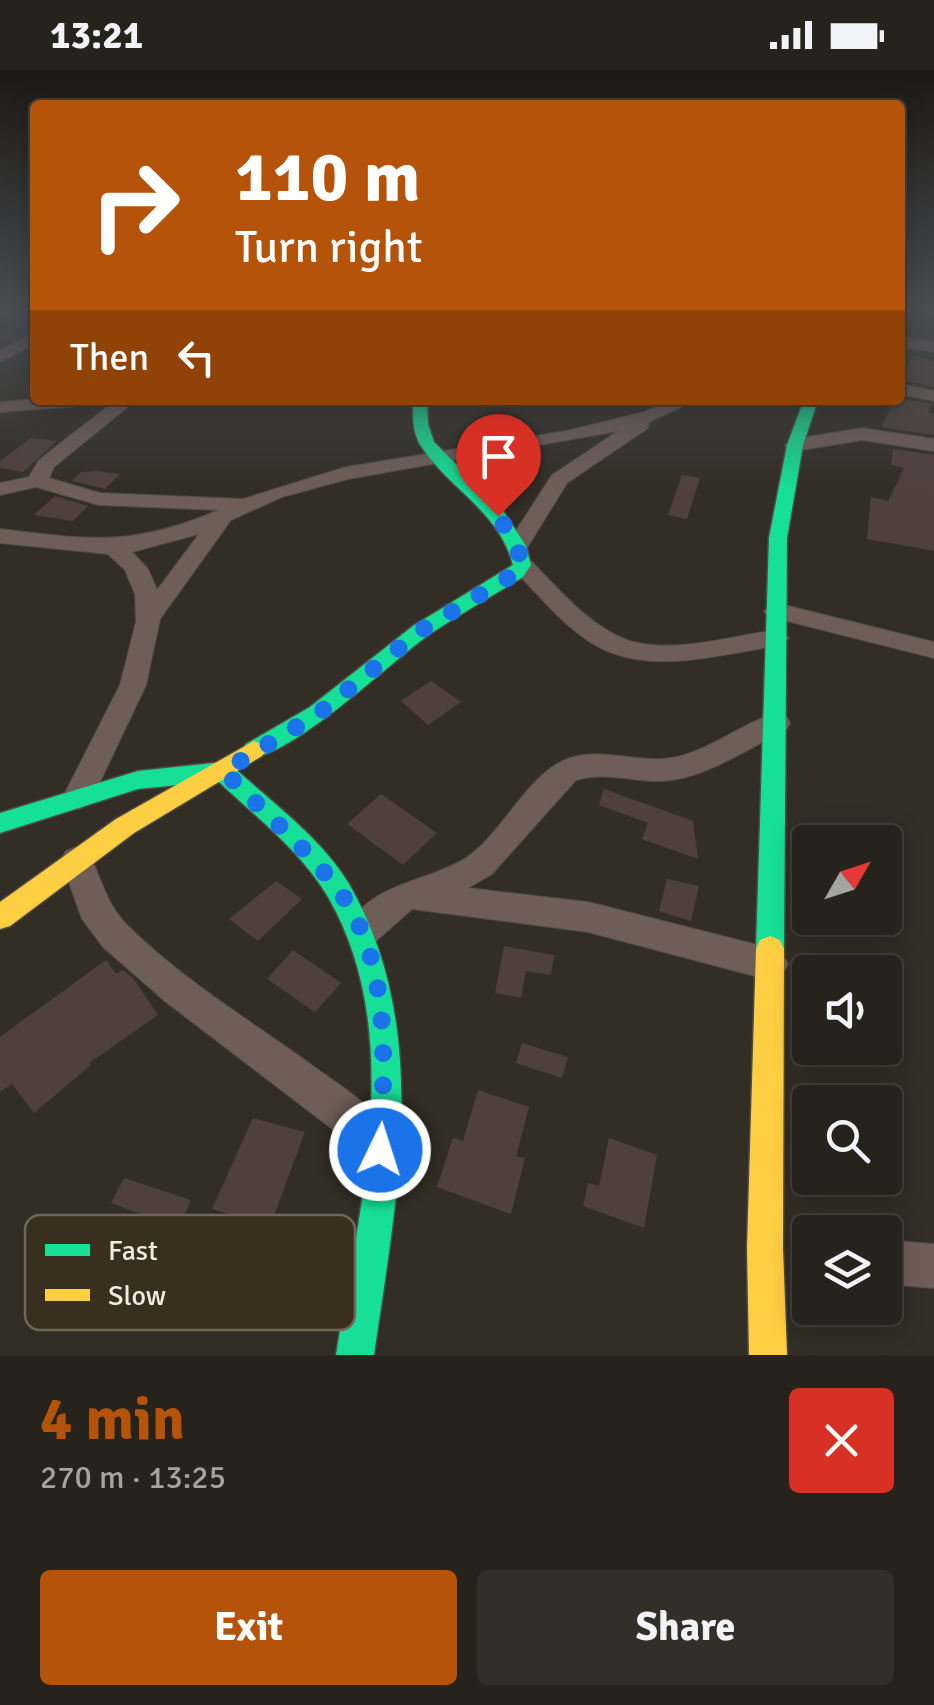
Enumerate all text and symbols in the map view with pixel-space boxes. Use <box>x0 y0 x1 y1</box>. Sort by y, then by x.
text: 13:21 <box>50 12 143 59</box>
text: 110 m <box>235 134 420 220</box>
icon: right <box>70 140 200 270</box>
text: Turn right <box>235 220 423 275</box>
icon: left <box>169 330 224 385</box>
text: Then <box>70 334 149 381</box>
pin <box>456 414 541 517</box>
icon: arrive <box>471 429 526 484</box>
north arrow <box>792 825 902 935</box>
map controls <box>792 825 902 1325</box>
button: sound <box>792 955 902 1065</box>
button: search <box>792 1085 902 1195</box>
position arrow <box>328 1098 432 1202</box>
legend <box>25 1215 355 1330</box>
button: layers <box>792 1215 902 1325</box>
text: Fast <box>108 1234 158 1268</box>
text: Slow <box>108 1279 166 1313</box>
text: 4 min <box>40 1383 185 1457</box>
button: close <box>789 1388 894 1493</box>
text: 270 m · 13:25 <box>40 1458 226 1497</box>
button: Exit <box>40 1570 457 1685</box>
button: Share <box>477 1570 894 1685</box>

